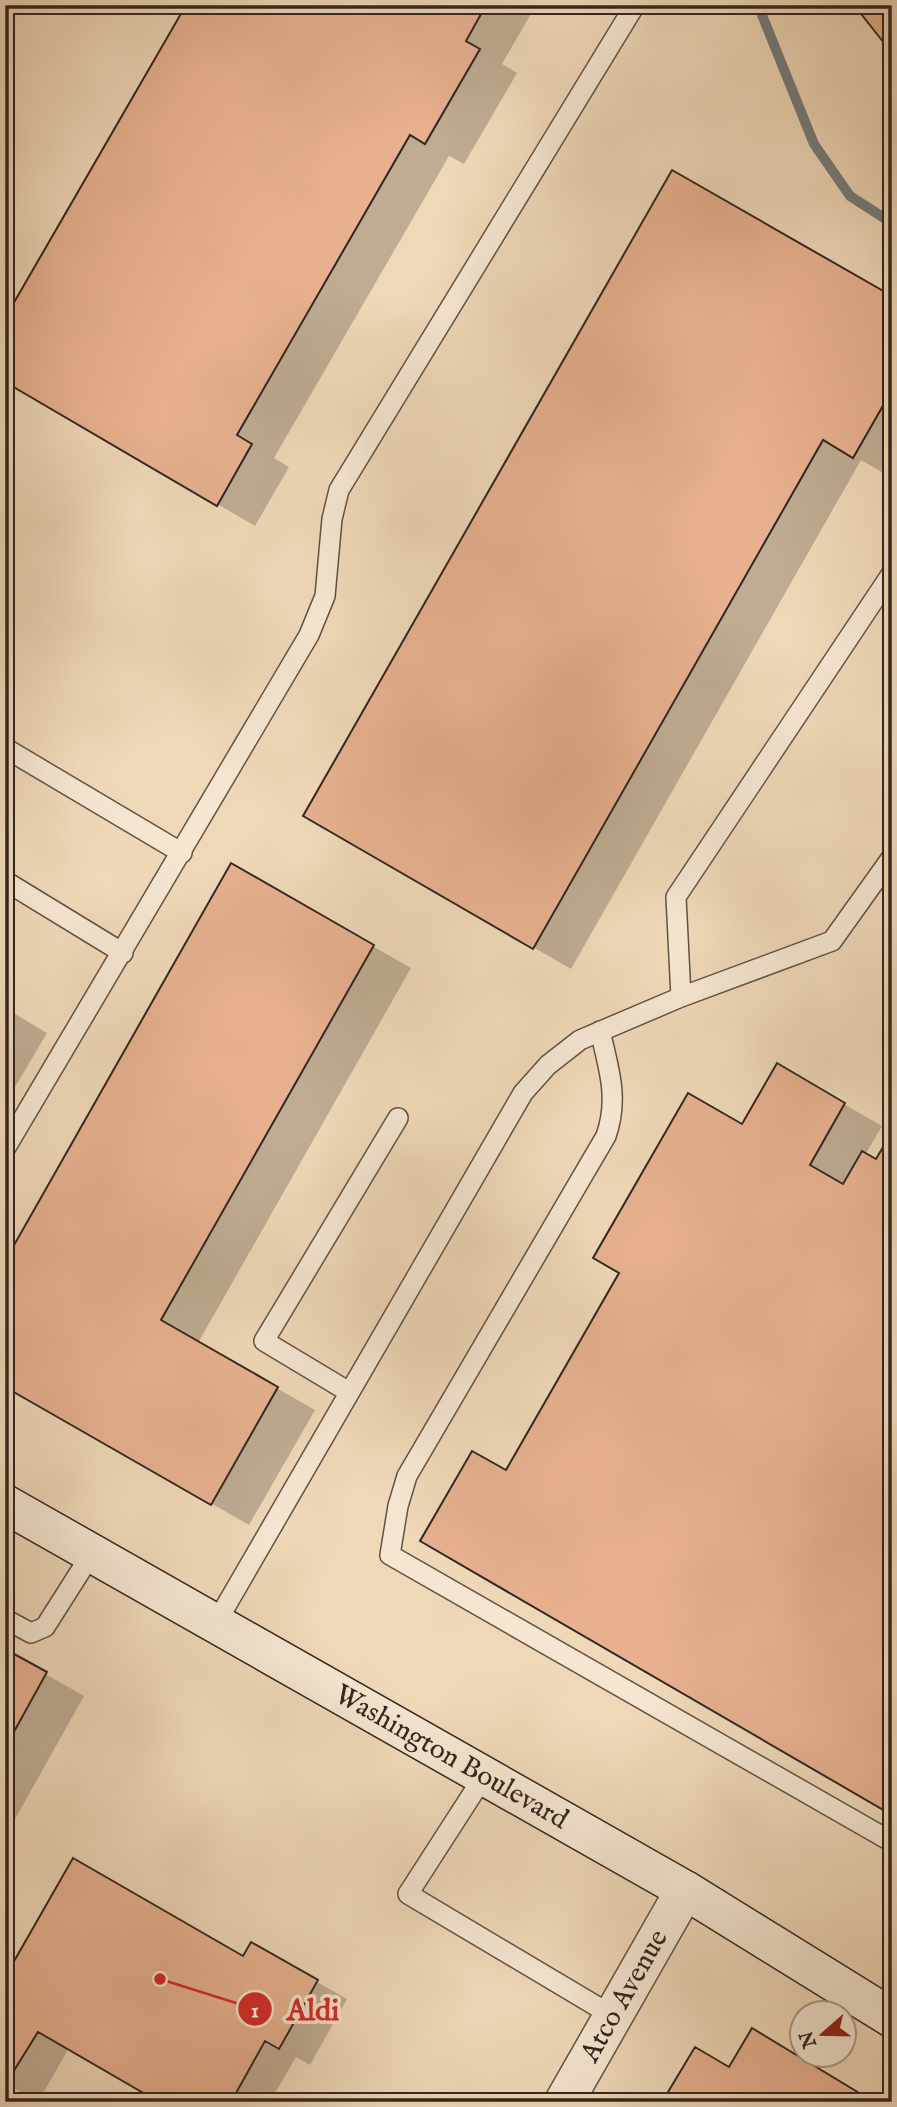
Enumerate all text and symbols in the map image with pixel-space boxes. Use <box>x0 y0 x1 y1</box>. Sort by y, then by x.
street label: Washington Boulevard <box>328 1677 574 1837</box>
street label: Atco Avenue <box>572 1923 676 2070</box>
callout: Aldi <box>237 1984 353 2035</box>
text: Aldi <box>286 1993 339 2031</box>
text: 1 <box>251 1998 259 2025</box>
north arrow <box>788 1998 858 2068</box>
text: N <box>795 2027 823 2052</box>

